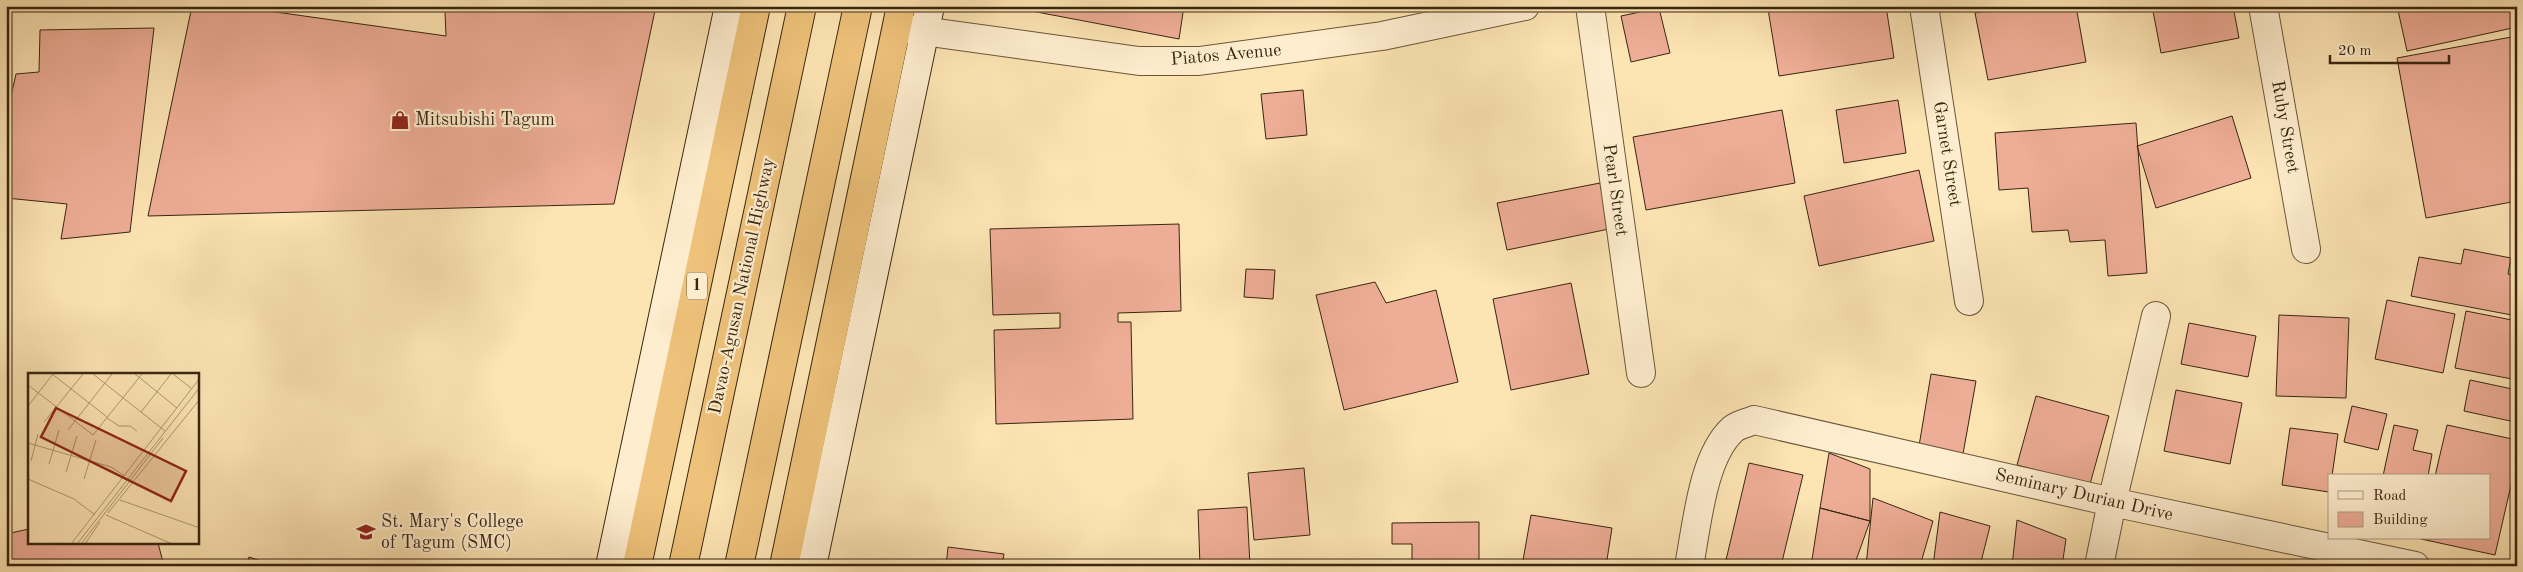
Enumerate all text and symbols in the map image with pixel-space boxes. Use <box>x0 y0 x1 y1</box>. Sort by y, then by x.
scale bar <box>2330 32 2449 64</box>
street label: Piatos Avenue <box>1170 41 1282 69</box>
text: 20 m <box>2338 44 2372 59</box>
street label: Ruby Street <box>2268 79 2302 175</box>
street label: Garnet Street <box>1930 100 1964 208</box>
shop icon: Mitsubishi Tagum <box>389 109 411 131</box>
place label: Mitsubishi Tagum <box>415 111 555 129</box>
street label: Pearl Street <box>1600 142 1630 238</box>
street label: Davao-Agusan National Highway <box>706 156 778 416</box>
road number: 1 <box>687 272 707 300</box>
inset map <box>28 373 199 544</box>
street label: Seminary Durian Drive <box>1993 466 2175 524</box>
legend <box>2328 474 2490 540</box>
text: Road <box>2373 489 2407 504</box>
place label: St. Mary's College of Tagum (SMC) <box>381 513 524 552</box>
text: Building <box>2373 513 2428 528</box>
school or university icon: St. Mary's College of Tagum (SMC) <box>355 521 377 543</box>

